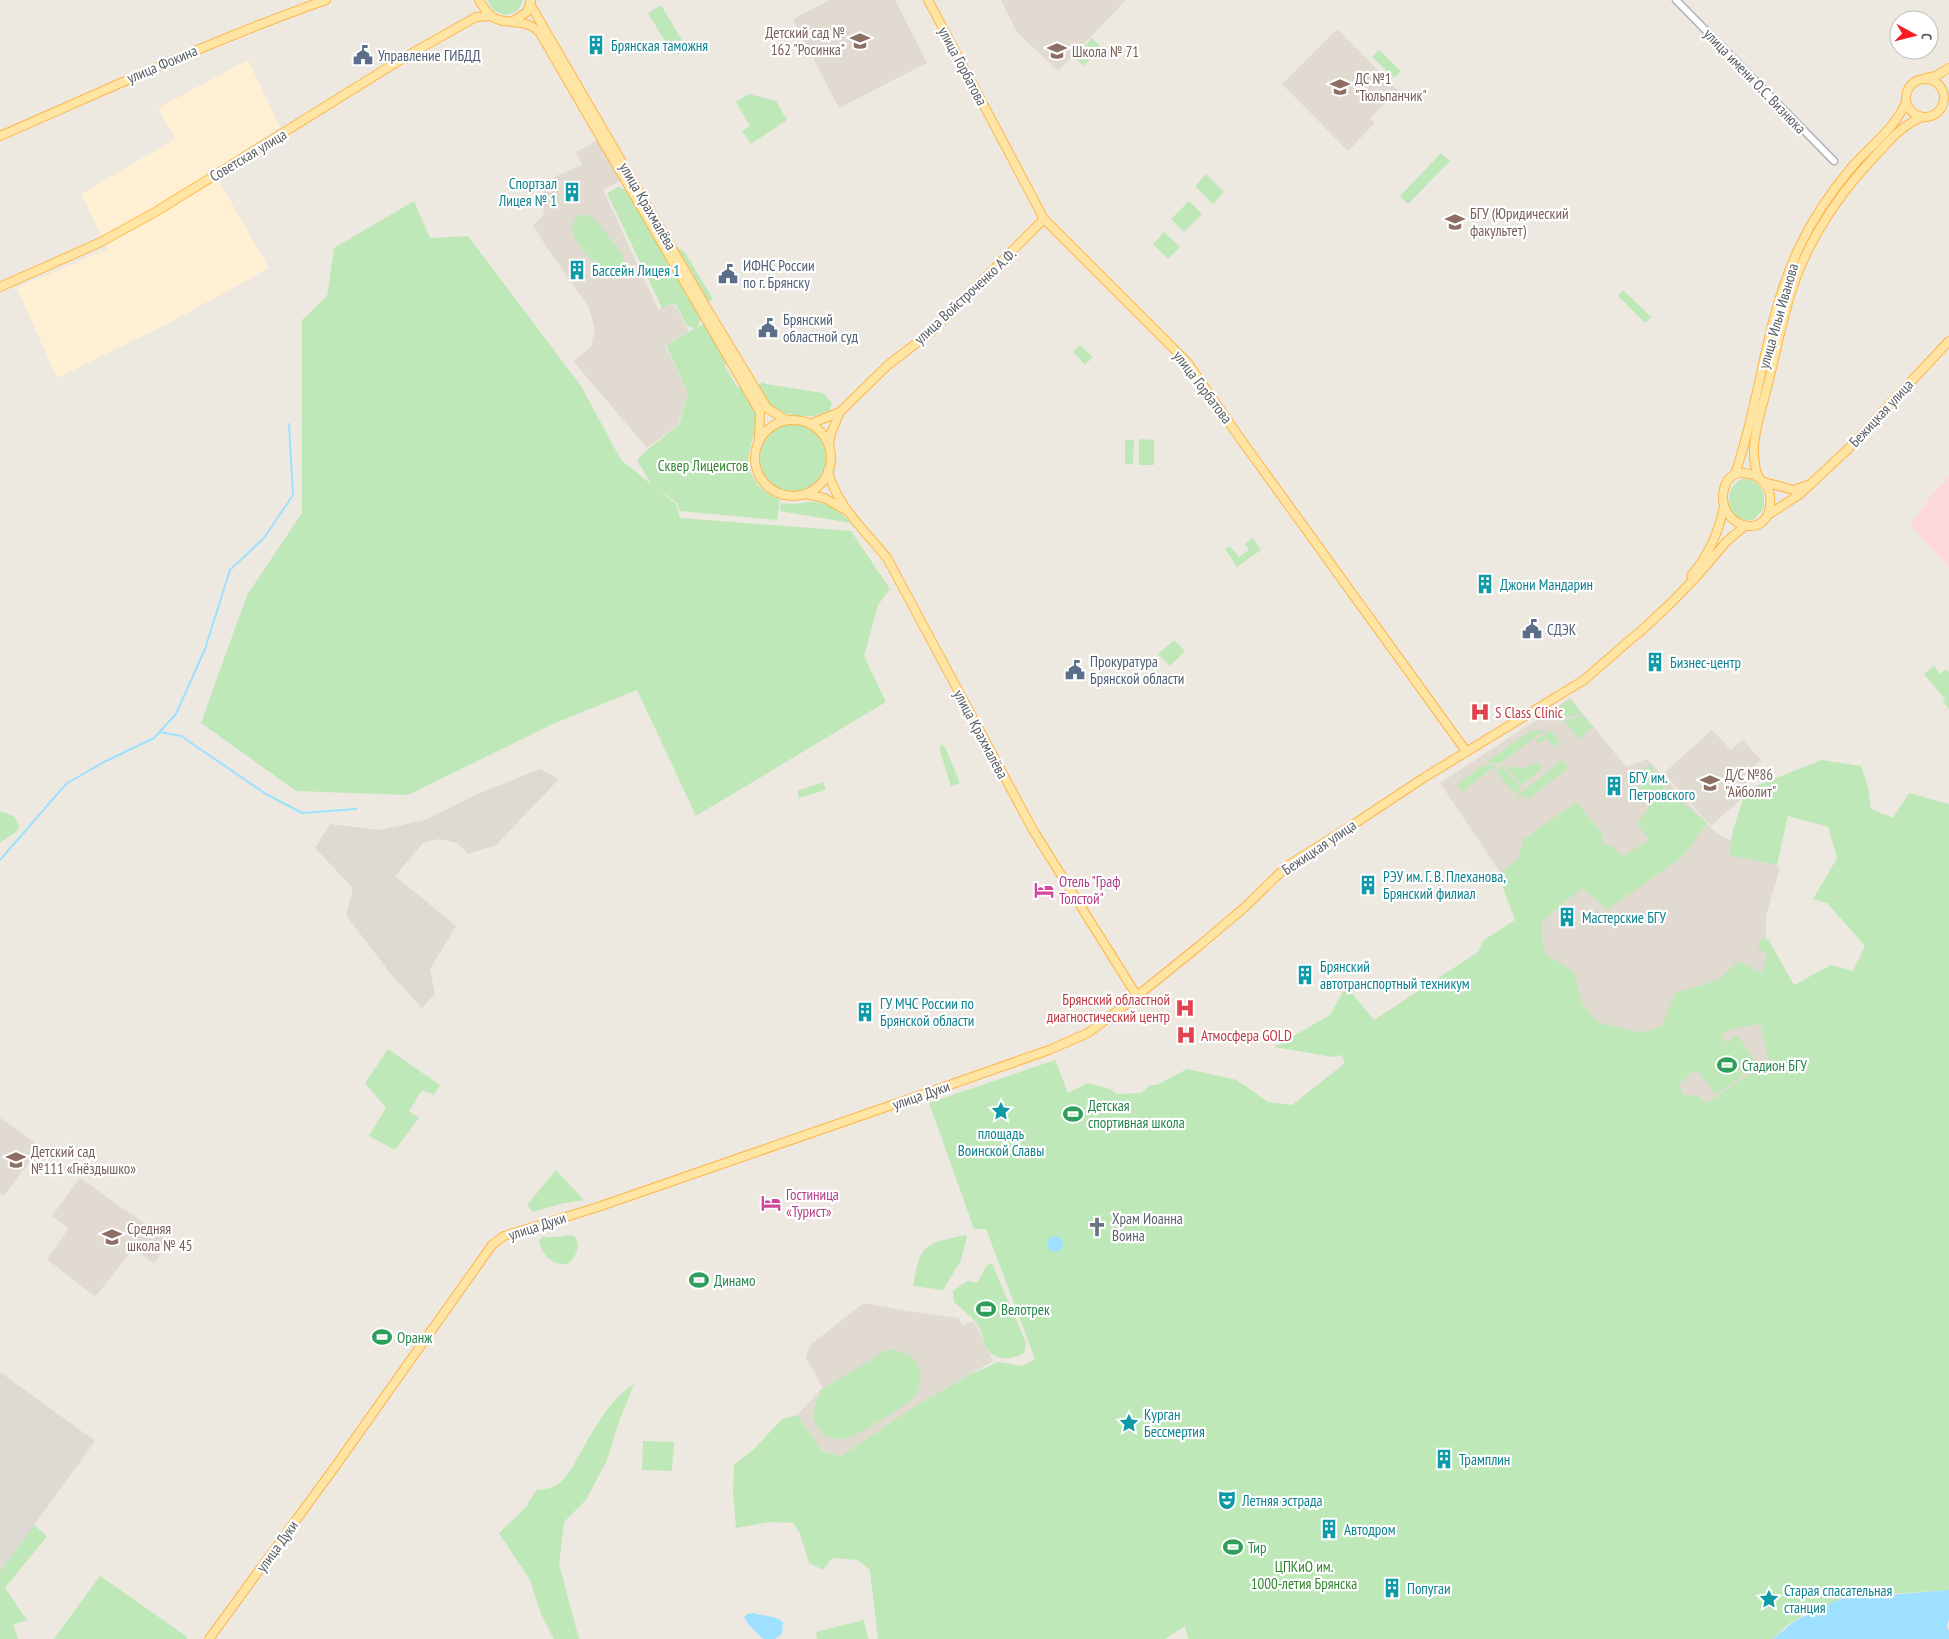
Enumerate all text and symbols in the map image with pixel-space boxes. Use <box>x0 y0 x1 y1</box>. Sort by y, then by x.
north arrow <box>1889 10 1939 60</box>
place label: Детский сад № 162 "Росинка" <box>765 23 845 59</box>
street label: улица Горбатова <box>934 23 992 109</box>
street label: улица имени О.С. Визнюка <box>1700 24 1810 138</box>
school or university icon: Детский сад № 162 "Росинка" <box>849 30 871 52</box>
text: С <box>1918 32 1936 41</box>
building icon: Брянская таможня <box>585 34 607 56</box>
place label: Брянская таможня <box>611 36 708 55</box>
school or university icon: Школа № 71 <box>1046 40 1068 62</box>
street label: улица Фокина <box>124 41 200 87</box>
place label: Школа № 71 <box>1072 42 1139 61</box>
public building icon: Управление ГИБДД <box>352 44 374 66</box>
place label: Управление ГИБДД <box>378 46 481 65</box>
place label: ДС №1 "Тюльпанчик" <box>1355 69 1427 105</box>
school or university icon: ДС №1 "Тюльпанчик" <box>1329 76 1351 98</box>
street label: Советская улица <box>206 125 290 185</box>
street label: улица Крахмалёва <box>615 159 681 253</box>
place label: Спортзал Лицея № 1 <box>498 174 557 210</box>
building icon: Спортзал Лицея № 1 <box>561 181 583 203</box>
place label: БГУ (Юридический факультет) <box>1470 204 1569 240</box>
school or university icon: БГУ (Юридический факультет) <box>1444 211 1466 233</box>
street label: улица Войстроченко А.Ф. <box>910 244 1020 348</box>
place label: ИФНС России по г. Брянску <box>743 256 815 292</box>
building icon: Бассейн Лицея 1 <box>566 259 588 281</box>
place label: Бассейн Лицея 1 <box>592 261 680 280</box>
street label: улица Ильи Иванова <box>1754 261 1802 371</box>
public building icon: ИФНС России по г. Брянску <box>717 263 739 285</box>
place label: Брянский областной суд <box>783 310 858 346</box>
public building icon: Брянский областной суд <box>757 317 779 339</box>
street label: улица Горбатова <box>1169 347 1237 427</box>
street label: Бежицкая улица <box>1845 375 1917 451</box>
park label: Сквер Лицеистов <box>658 456 748 475</box>
building icon: Джони Мандарин <box>1474 573 1496 595</box>
place label: Джони Мандарин <box>1500 575 1593 594</box>
public building icon: СДЭК <box>1521 618 1543 640</box>
place label: СДЭК <box>1547 620 1577 639</box>
building icon: Бизнес-центр <box>1644 651 1666 673</box>
place label: Прокуратура Брянской области <box>1090 652 1184 688</box>
place label: Бизнес-центр <box>1670 653 1741 672</box>
public building icon: Прокуратура Брянской области <box>1064 659 1086 681</box>
street label: улица Крахмалёва <box>950 686 1012 782</box>
hospital icon: S Class Clinic <box>1469 701 1491 723</box>
place label: S Class Clinic <box>1495 703 1564 722</box>
place label: Д/С №86 "Айболит" <box>1725 765 1776 801</box>
place label: БГУ им. Петровского <box>1629 768 1695 804</box>
school or university icon: Д/С №86 "Айболит" <box>1699 772 1721 794</box>
building icon: БГУ им. Петровского <box>1603 775 1625 797</box>
street label: Бежицкая улица <box>1278 815 1360 879</box>
place label: РЭУ им. Г. В. Плеханова, Брянский филиал <box>1383 867 1506 903</box>
place label: Отель "Граф Толстой" <box>1059 872 1121 908</box>
building icon: РЭУ им. Г. В. Плеханова, Брянский филиал <box>1357 874 1379 896</box>
hotel icon: Отель "Граф Толстой" <box>1033 879 1055 901</box>
building icon: Мастерские БГУ <box>1556 906 1578 928</box>
place label: Мастерские БГУ <box>1582 908 1666 927</box>
place label: Брянский автотранспортный техникум <box>1320 957 1470 993</box>
building icon: Брянский автотранспортный техникум <box>1294 964 1316 986</box>
place label: Брянский областной диагностический центр <box>1047 990 1170 1026</box>
place label: ГУ МЧС России по Брянской области <box>880 994 974 1030</box>
hospital icon: Брянский областной диагностический центр <box>1174 997 1196 1019</box>
building icon: ГУ МЧС России по Брянской области <box>854 1001 876 1023</box>
hospital icon: Атмосфера GOLD <box>1175 1024 1197 1046</box>
place label: Атмосфера GOLD <box>1201 1026 1292 1045</box>
sports icon: Стадион БГУ <box>1716 1054 1738 1076</box>
place label: Стадион БГУ <box>1742 1056 1807 1075</box>
street label: улица Дуки <box>890 1076 952 1114</box>
place label: Детская спортивная школа <box>1088 1096 1185 1132</box>
place icon: площадь Воинской Славы <box>990 1100 1012 1122</box>
sports icon: Детская спортивная школа <box>1062 1103 1084 1125</box>
place label: площадь Воинской Славы <box>958 1124 1044 1160</box>
place label: Детский сад №111 «Гнёздышко» <box>31 1142 136 1178</box>
school or university icon: Детский сад №111 «Гнёздышко» <box>5 1149 27 1171</box>
place label: Гостиница «Турист» <box>786 1185 839 1221</box>
hotel icon: Гостиница «Турист» <box>760 1192 782 1214</box>
street label: улица Дуки <box>506 1208 568 1244</box>
place label: Храм Иоанна Воина <box>1112 1209 1183 1245</box>
church icon: Храм Иоанна Воина <box>1086 1216 1108 1238</box>
place label: Средняя школа № 45 <box>127 1219 192 1255</box>
school or university icon: Средняя школа № 45 <box>101 1226 123 1248</box>
sports icon: Динамо <box>688 1269 710 1291</box>
place label: Динамо <box>714 1271 756 1290</box>
sports icon: Велотрек <box>975 1298 997 1320</box>
place label: Велотрек <box>1001 1300 1050 1319</box>
sports icon: Оранж <box>371 1326 393 1348</box>
place label: Оранж <box>397 1328 433 1347</box>
place label: Курган Бессмертия <box>1144 1405 1205 1441</box>
place icon: Курган Бессмертия <box>1118 1412 1140 1434</box>
building icon: Трамплин <box>1433 1448 1455 1470</box>
place label: Трамплин <box>1459 1450 1510 1469</box>
theatre icon: Летняя эстрада <box>1216 1489 1238 1511</box>
place label: Летняя эстрада <box>1241 1491 1323 1510</box>
street label: улица Дуки <box>252 1516 302 1576</box>
building icon: Автодром <box>1318 1518 1340 1540</box>
place label: Автодром <box>1344 1520 1396 1539</box>
sports icon: Тир <box>1222 1536 1244 1558</box>
place label: Тир <box>1248 1538 1266 1557</box>
park label: ЦПКиО им. 1000-летия Брянска <box>1251 1557 1357 1593</box>
building icon: Попугаи <box>1381 1577 1403 1599</box>
place label: Попугаи <box>1407 1579 1451 1598</box>
place label: Старая спасательная станция <box>1784 1581 1892 1617</box>
place icon: Старая спасательная станция <box>1758 1588 1780 1610</box>

